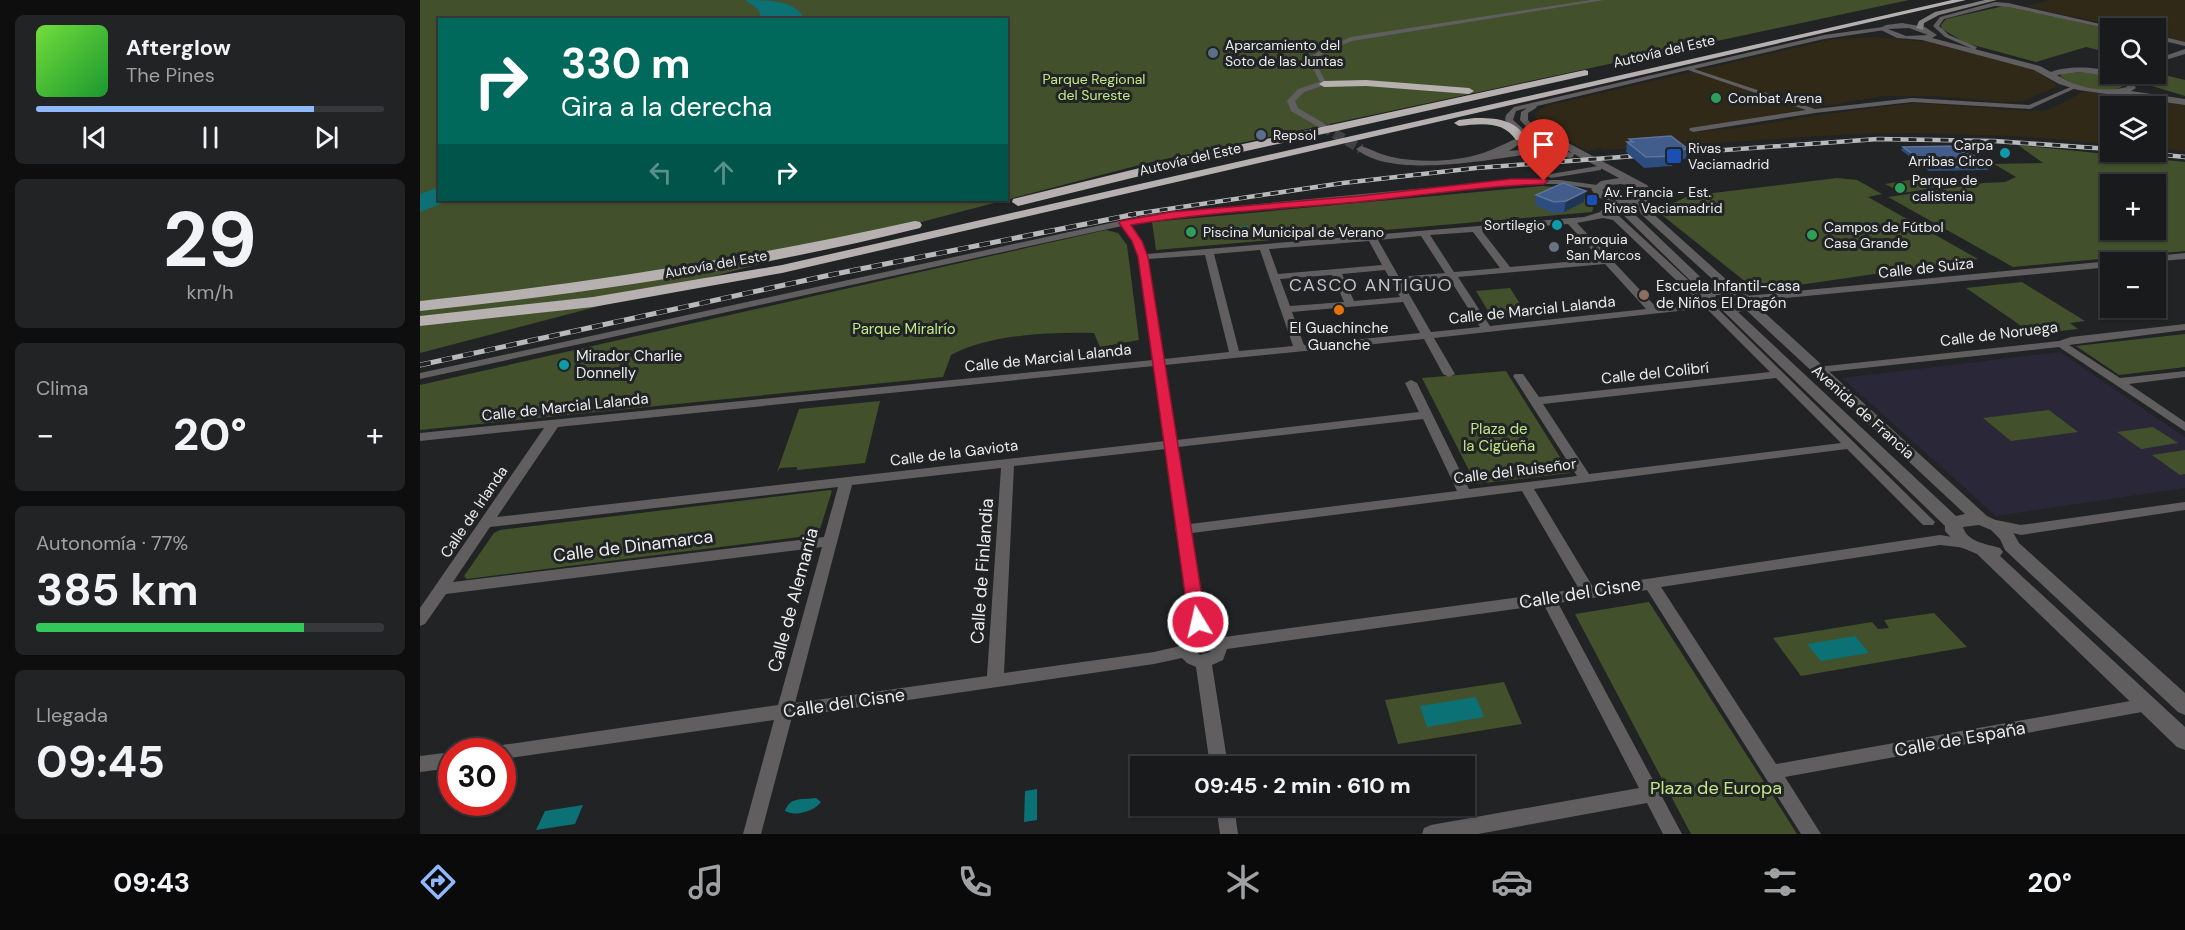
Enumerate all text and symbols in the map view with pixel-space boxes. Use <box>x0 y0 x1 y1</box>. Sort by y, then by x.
map controls <box>2100 18 2166 318</box>
button: search <box>2100 18 2166 84</box>
street label: Autovía del Este <box>1611 31 1717 71</box>
text: Afterglow <box>126 33 231 62</box>
text: 330 m <box>561 36 691 91</box>
place label: Aparcamiento del Soto de las Juntas <box>1225 36 1344 70</box>
icon: right <box>462 42 540 120</box>
marker: Aparcamiento del Soto de las Juntas <box>1206 46 1220 60</box>
text: The Pines <box>126 62 215 88</box>
park label: Parque Regional del Sureste <box>1043 70 1145 104</box>
text: Gira a la derecha <box>561 89 772 124</box>
place label: Combat Arena <box>1728 89 1822 107</box>
marker: Combat Arena <box>1709 91 1723 105</box>
button: layers <box>2100 96 2166 162</box>
pin <box>1518 119 1569 181</box>
icon: previous <box>78 121 111 154</box>
icon: pause <box>194 121 227 154</box>
icon: next <box>310 121 343 154</box>
place label: Repsol <box>1273 126 1316 144</box>
marker: Repsol <box>1254 128 1268 142</box>
icon: arrive <box>1527 128 1560 161</box>
place label: Carpa Arribas Circo <box>1908 136 1993 170</box>
street label: Autovía del Este <box>1137 139 1243 179</box>
place label: Rivas Vaciamadrid <box>1688 139 1769 173</box>
marker: Carpa Arribas Circo <box>1998 146 2012 160</box>
marker: Rivas Vaciamadrid <box>1665 147 1683 165</box>
icon: left <box>644 156 677 189</box>
icon: ahead <box>707 156 740 189</box>
icon: right <box>770 156 803 189</box>
place label: Parque de calistenia <box>1912 171 1978 205</box>
button: + <box>2100 174 2166 240</box>
marker: Parque de calistenia <box>1893 181 1907 195</box>
place label: Av. Francia - Est. Rivas Vaciamadrid <box>1604 183 1722 217</box>
text: 29 <box>163 189 257 290</box>
marker: Av. Francia - Est. Rivas Vaciamadrid <box>1585 193 1599 207</box>
place label: Sortilegio <box>1484 216 1545 234</box>
marker: Sortilegio <box>1550 218 1564 232</box>
place label: Campos de Fútbol Casa Grande <box>1824 218 1944 252</box>
place label: Piscina Municipal de Verano <box>1203 223 1384 241</box>
marker: Piscina Municipal de Verano <box>1184 225 1198 239</box>
marker: Campos de Fútbol Casa Grande <box>1805 228 1819 242</box>
place label: Parroquia San Marcos <box>1566 230 1641 264</box>
marker: Parroquia San Marcos <box>1547 240 1561 254</box>
street label: Autovía del Este <box>663 246 769 282</box>
button: − <box>2100 252 2166 318</box>
street label: Calle de Suiza <box>1877 253 1975 283</box>
district label: CASCO ANTIGUO <box>1289 273 1453 297</box>
place label: Escuela Infantil-casa de Niños El Dragón <box>1656 276 1800 313</box>
text: km/h <box>186 279 234 305</box>
marker: Escuela Infantil-casa de Niños El Dragón <box>1637 288 1651 302</box>
street label: Calle de Marcial Lalanda <box>1448 291 1616 329</box>
marker: El Guachinche Guanche <box>1332 303 1346 317</box>
street label: Calle de Noruega <box>1939 317 2059 351</box>
place label: El Guachinche Guanche <box>1289 318 1389 355</box>
park label: Parque Miralrío <box>852 319 956 339</box>
street label: Calle de Marcial Lalanda <box>964 339 1132 377</box>
place label: Mirador Charlie Donnelly <box>576 346 682 383</box>
street label: Calle del Colibrí <box>1600 357 1711 389</box>
marker: Mirador Charlie Donnelly <box>557 358 571 372</box>
street label: Avenida de Francia <box>1807 361 1919 463</box>
text: Clima <box>36 375 88 401</box>
street label: Calle de Marcial Lalanda <box>481 388 649 426</box>
text: 20° <box>173 405 247 464</box>
text: − <box>36 413 54 456</box>
text: + <box>366 413 384 456</box>
park label: Plaza de la Cigüeña <box>1463 419 1535 456</box>
street label: Calle de la Gaviota <box>889 435 1019 471</box>
street label: Calle del Ruiseñor <box>1452 453 1578 488</box>
street label: Calle de Irlanda <box>436 462 512 562</box>
street label: Calle de Finlandia <box>965 497 999 645</box>
street label: Calle de Dinamarca <box>552 524 714 568</box>
street label: Calle de Alemania <box>762 525 824 675</box>
text: Autonomía · 77% <box>36 530 188 556</box>
text: 385 km <box>36 560 199 619</box>
street label: Calle del Cisne <box>1517 572 1643 614</box>
position arrow <box>1166 590 1230 654</box>
street label: Calle del Cisne <box>781 683 907 723</box>
text: Llegada <box>36 702 108 728</box>
street label: Calle de España <box>1893 716 2027 762</box>
text: 09:45 <box>36 732 165 791</box>
speed limit sign: 30 <box>438 738 516 816</box>
text: 09:45 · 2 min · 610 m <box>1194 771 1411 800</box>
park label: Plaza de Europa <box>1650 776 1782 800</box>
icon: directions <box>417 861 459 903</box>
icon: music <box>685 861 727 903</box>
icon: phone <box>954 861 996 903</box>
icon: climate <box>1222 861 1264 903</box>
icon: car <box>1491 861 1533 903</box>
icon: filters <box>1759 861 1801 903</box>
text: 09:43 <box>113 865 190 900</box>
text: 20° <box>2027 865 2072 900</box>

